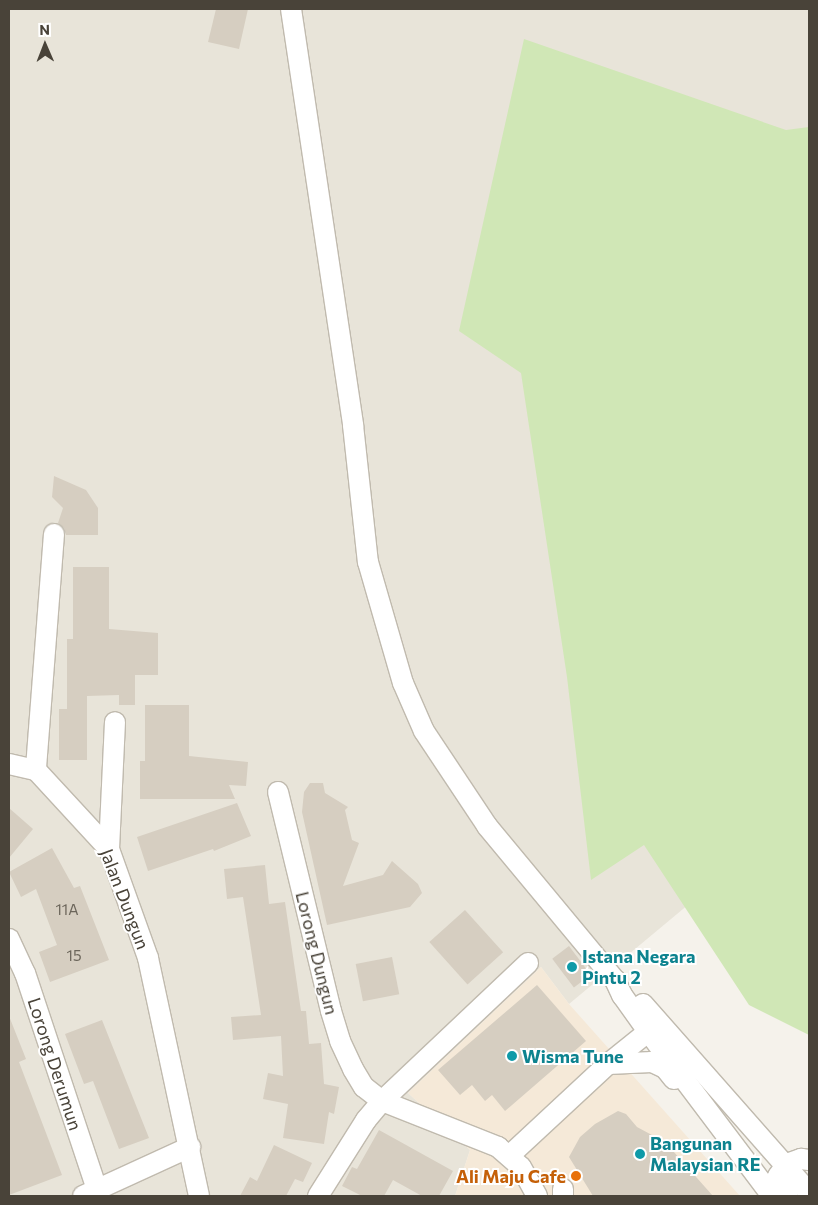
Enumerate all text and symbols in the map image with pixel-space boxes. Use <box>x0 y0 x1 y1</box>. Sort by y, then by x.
north arrow <box>20 20 70 70</box>
text: N <box>39 21 50 38</box>
street label: Jalan Dungun <box>96 846 154 952</box>
street label: Lorong Dungun <box>291 889 343 1017</box>
house number: 11A <box>55 901 79 919</box>
place label: Istana Negara Pintu 2 <box>582 946 695 989</box>
house number: 15 <box>66 947 82 965</box>
marker: Istana Negara Pintu 2 <box>566 961 578 973</box>
street label: Lorong Derumun <box>23 995 87 1133</box>
place label: Wisma Tune <box>522 1045 624 1067</box>
marker: Wisma Tune <box>506 1050 518 1062</box>
place label: Bangunan Malaysian RE <box>650 1133 760 1176</box>
marker: Bangunan Malaysian RE <box>634 1148 646 1160</box>
place label: Ali Maju Cafe <box>456 1165 566 1187</box>
marker: Ali Maju Cafe <box>570 1170 582 1182</box>

